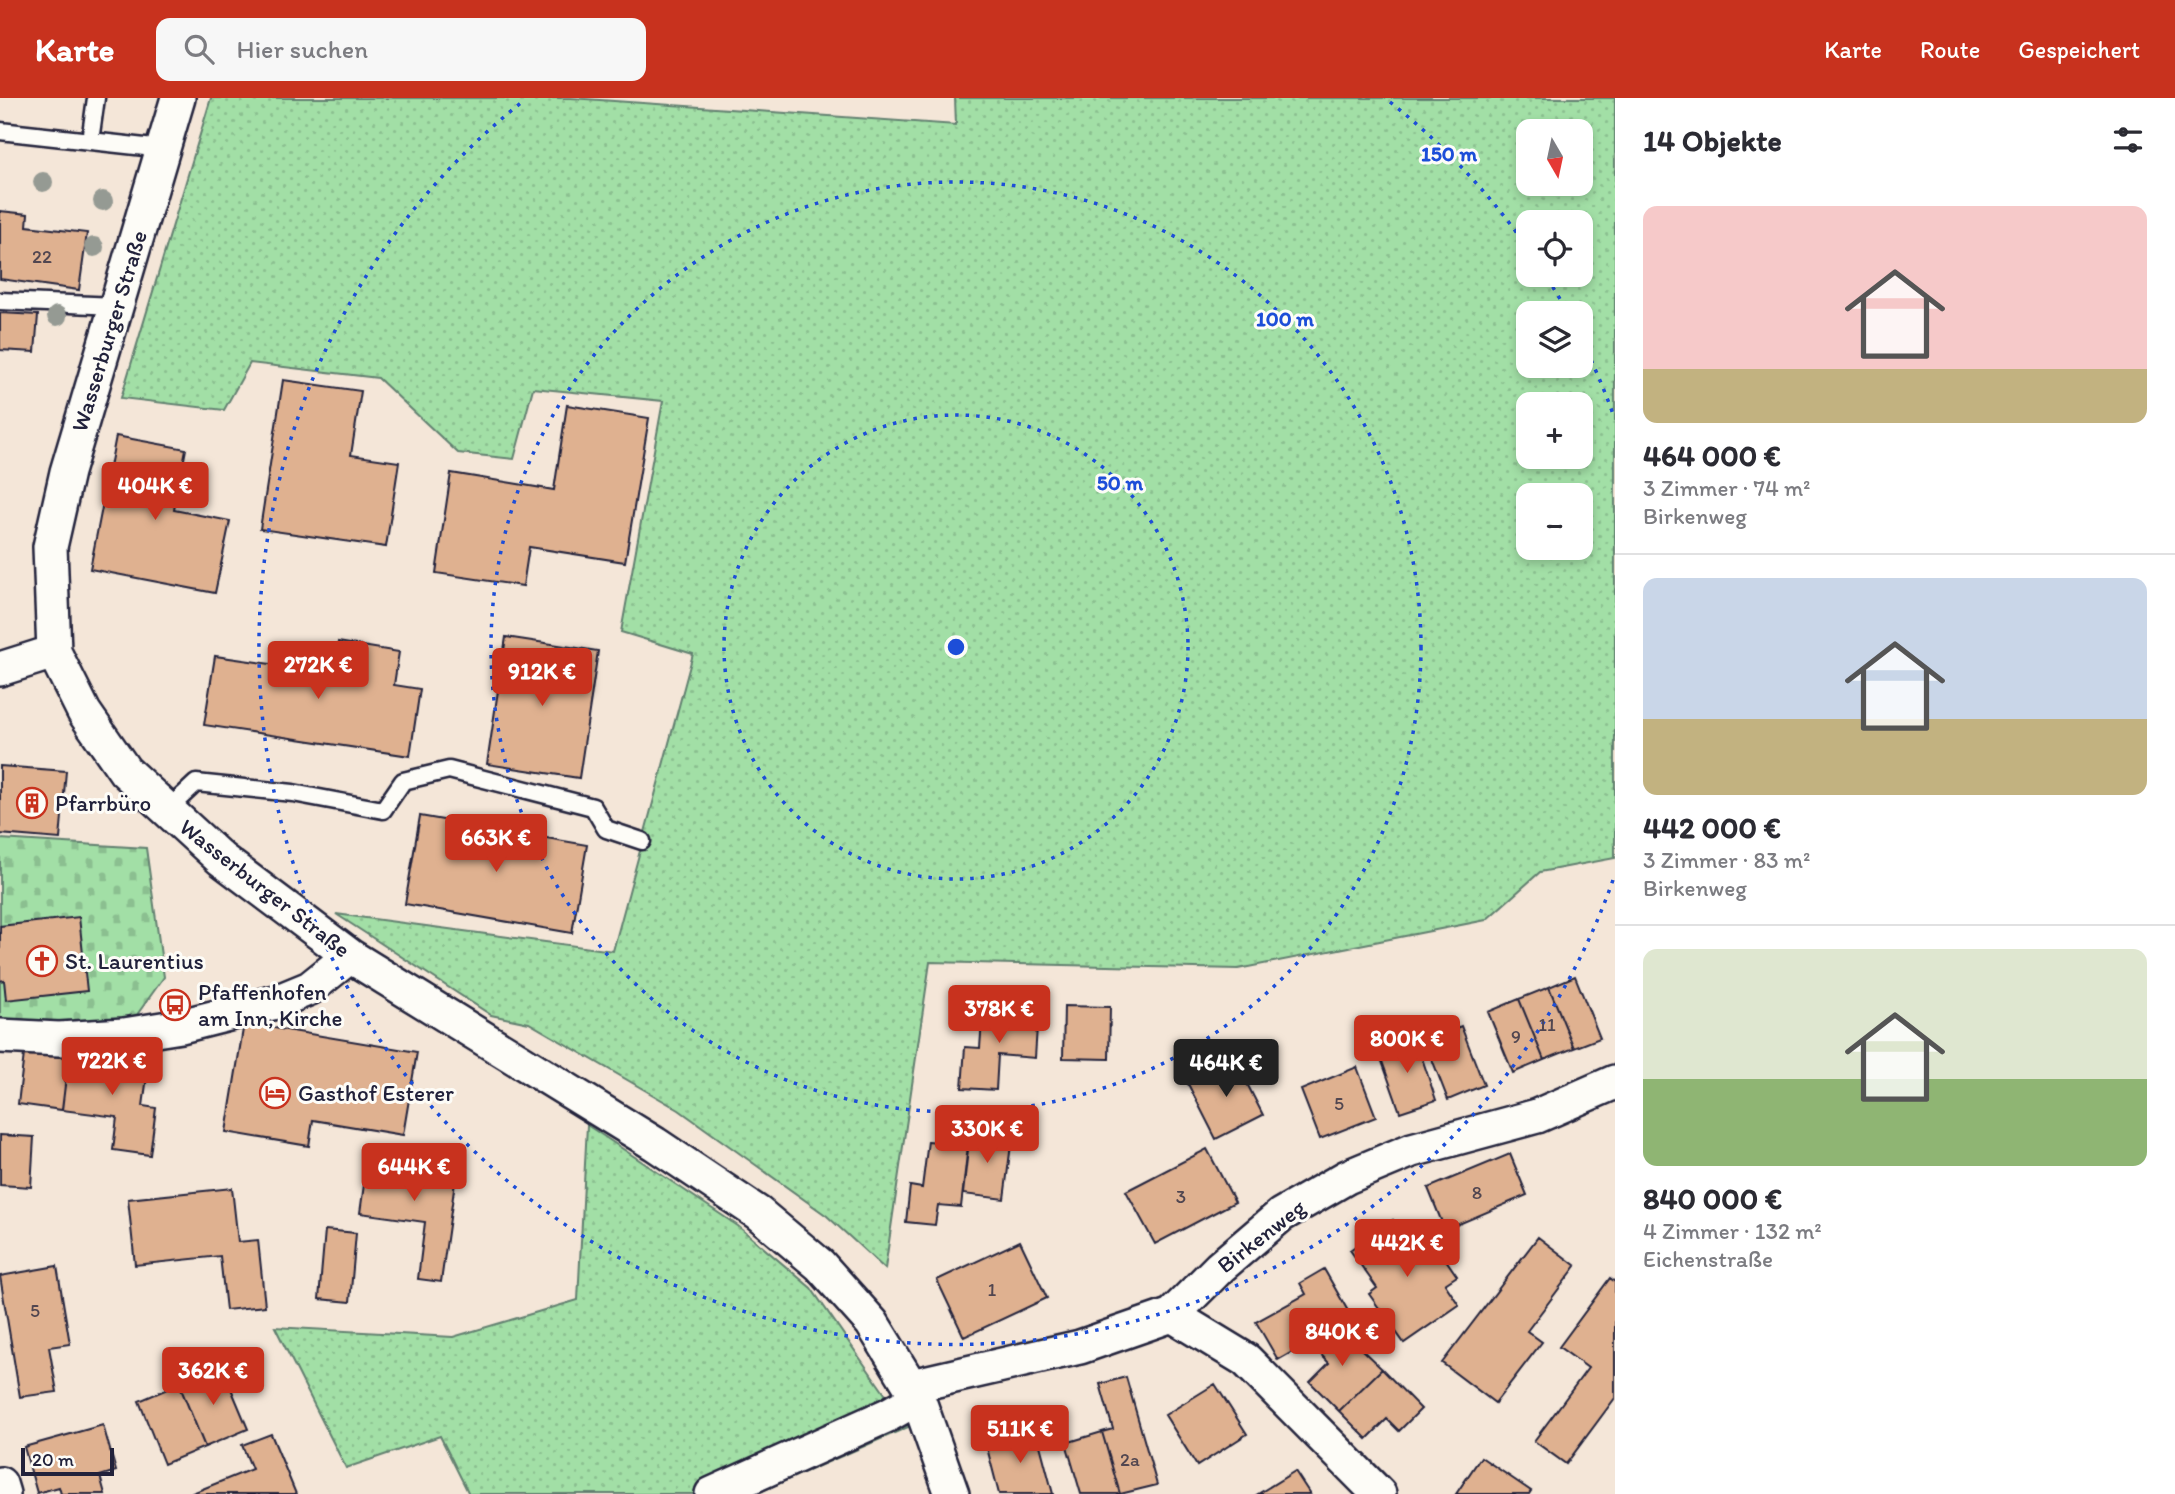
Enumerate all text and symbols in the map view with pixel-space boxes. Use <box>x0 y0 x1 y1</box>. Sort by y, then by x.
search box <box>156 18 646 81</box>
text: Karte <box>35 30 114 69</box>
icon: search <box>180 30 218 68</box>
text: Hier suchen <box>236 33 368 65</box>
text: Karte <box>1824 35 1882 64</box>
text: Route <box>1920 35 1980 64</box>
text: Gespeichert <box>2018 35 2140 64</box>
north arrow <box>1516 119 1592 196</box>
map controls <box>1516 119 1593 560</box>
icon: filters <box>2109 121 2147 159</box>
text: 14 Objekte <box>1643 122 1782 159</box>
text: 150 m <box>1421 141 1477 166</box>
button: locate <box>1516 210 1593 287</box>
street label: Wasserburger Straße <box>65 227 153 435</box>
house number: 22 <box>32 245 52 268</box>
icon: home <box>1832 251 1958 377</box>
button: layers <box>1516 301 1593 378</box>
text: 100 m <box>1256 306 1314 331</box>
button: + <box>1516 392 1593 469</box>
text: 464 000 € <box>1643 437 1781 474</box>
pin: 404K € <box>98 462 212 522</box>
text: 50 m <box>1097 470 1144 495</box>
text: 404K € <box>118 471 192 499</box>
text: 3 Zimmer · 74 m² <box>1643 474 1810 502</box>
button: − <box>1516 483 1593 560</box>
text: Birkenweg <box>1643 502 1747 530</box>
icon: home <box>1832 623 1958 749</box>
centre of rings <box>944 635 968 659</box>
pin: 272K € <box>261 642 375 701</box>
pin: 912K € <box>485 648 599 708</box>
text: 272K € <box>284 650 352 678</box>
text: 912K € <box>508 657 576 685</box>
building icon: Pfarrbüro <box>15 786 49 820</box>
place label: Pfarrbüro <box>55 789 151 817</box>
text: 442 000 € <box>1643 809 1781 846</box>
street label: Wasserburger Straße <box>174 813 356 963</box>
pin: 663K € <box>439 814 553 874</box>
text: 663K € <box>461 823 531 851</box>
text: 3 Zimmer · 83 m² <box>1643 846 1810 874</box>
text: Birkenweg <box>1643 874 1747 902</box>
church icon: St. Laurentius <box>25 944 59 978</box>
place label: St. Laurentius <box>65 947 204 975</box>
place label: Pfaffenhofen am Inn, Kirche <box>198 978 342 1032</box>
pin: 378K € <box>942 986 1056 1045</box>
bus stop icon: Pfaffenhofen am Inn, Kirche <box>158 988 192 1022</box>
text: 378K € <box>964 994 1034 1022</box>
icon: home <box>1832 994 1958 1120</box>
house number: 11 <box>1538 1013 1556 1036</box>
pin: 800K € <box>1350 1016 1464 1075</box>
text: 800K € <box>1370 1024 1444 1052</box>
house number: 9 <box>1511 1025 1521 1048</box>
pin: 722K € <box>55 1038 169 1097</box>
pin: 464K € <box>1169 1040 1283 1099</box>
text: 722K € <box>78 1046 146 1074</box>
text: 464K € <box>1190 1048 1262 1076</box>
hotel icon: Gasthof Esterer <box>258 1076 292 1110</box>
place label: Gasthof Esterer <box>298 1079 454 1107</box>
house number: 5 <box>1334 1092 1344 1115</box>
pin: 330K € <box>930 1105 1044 1165</box>
text: 330K € <box>951 1114 1023 1142</box>
pin: 644K € <box>357 1144 471 1203</box>
text: 644K € <box>378 1152 450 1180</box>
text: 840 000 € <box>1643 1180 1782 1217</box>
house number: 8 <box>1472 1181 1482 1204</box>
house number: 3 <box>1176 1185 1186 1208</box>
street label: Birkenweg <box>1211 1193 1311 1279</box>
text: 4 Zimmer · 132 m² <box>1643 1217 1822 1245</box>
pin: 442K € <box>1350 1220 1464 1279</box>
text: 442K € <box>1371 1228 1443 1256</box>
text: Eichenstraße <box>1643 1245 1773 1273</box>
house number: 1 <box>988 1278 997 1301</box>
house number: 5 <box>30 1299 40 1322</box>
pin: 840K € <box>1285 1308 1399 1368</box>
text: 840K € <box>1305 1317 1379 1345</box>
pin: 362K € <box>156 1348 270 1407</box>
text: 362K € <box>178 1356 248 1384</box>
pin: 511K € <box>963 1406 1077 1465</box>
text: 511K € <box>987 1414 1053 1442</box>
scale bar <box>21 1445 114 1477</box>
text: 20 m <box>32 1448 74 1471</box>
house number: 2a <box>1120 1448 1140 1471</box>

